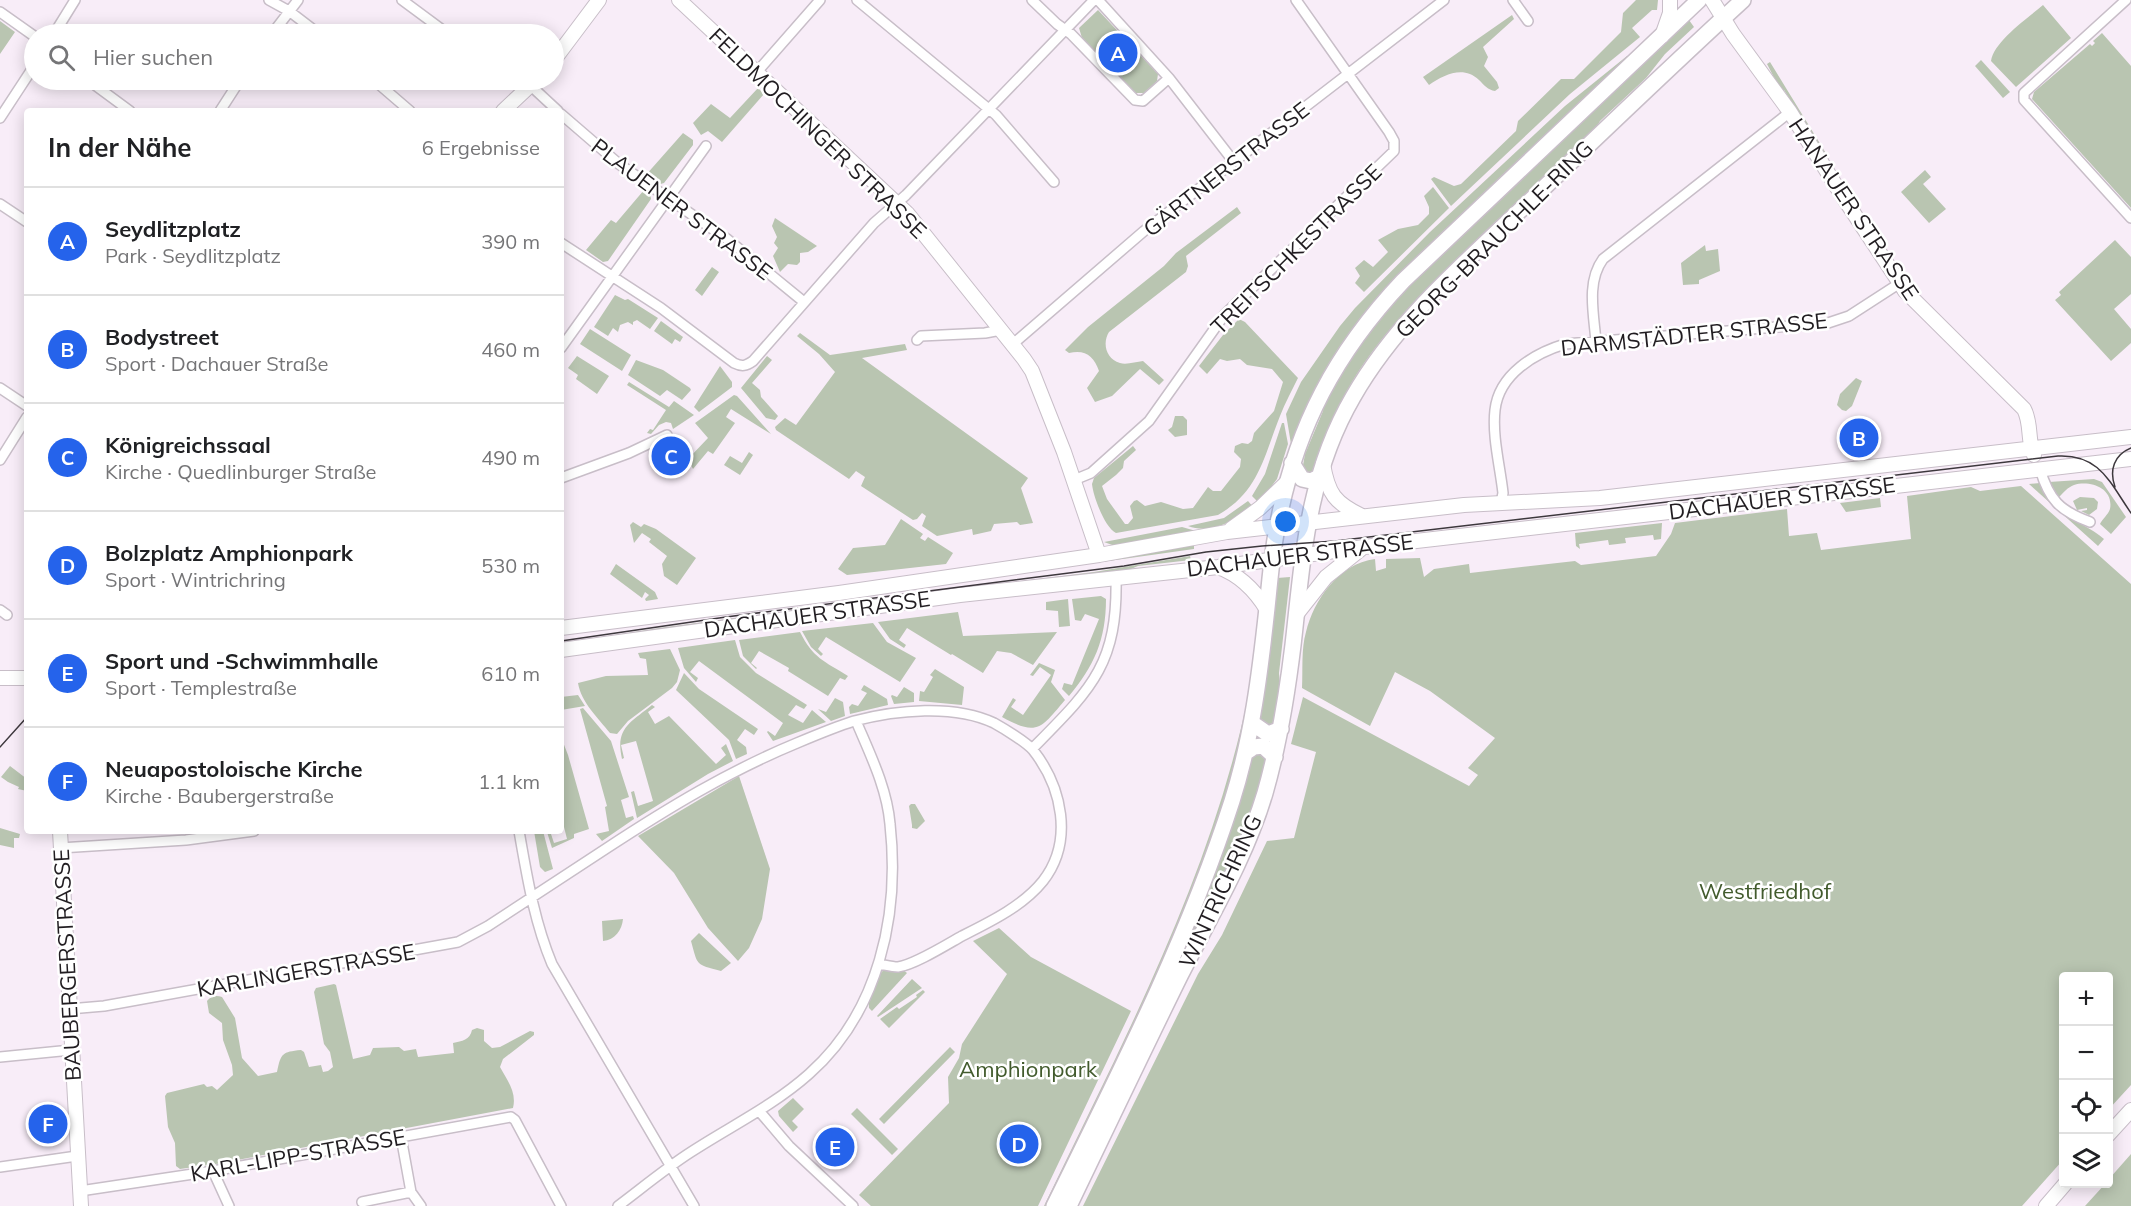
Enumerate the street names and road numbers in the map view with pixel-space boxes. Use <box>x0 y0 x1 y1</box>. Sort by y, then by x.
street label: FELDMOCHINGER STRASSE <box>703 22 933 244</box>
street label: GÄRTNERSTRASSE <box>1137 95 1315 243</box>
street label: HANAUER STRASSE <box>1783 113 1925 305</box>
street label: PLAUENER STRASSE <box>586 132 778 286</box>
street label: GEORG-BRAUCHLE-RING <box>1389 134 1599 344</box>
street label: TREITSCHKESTRASSE <box>1205 158 1387 340</box>
street label: DARMSTÄDTER STRASSE <box>1559 306 1829 362</box>
street label: DACHAUER STRASSE <box>1667 470 1897 526</box>
street label: DACHAUER STRASSE <box>1185 527 1415 583</box>
street label: DACHAUER STRASSE <box>702 584 932 644</box>
street label: WINTRICHRING <box>1172 810 1268 972</box>
street label: BAUBERGERSTRASSE <box>47 848 87 1082</box>
street label: KARLINGERSTRASSE <box>195 937 417 1003</box>
street label: KARL-LIPP-STRASSE <box>188 1122 408 1188</box>

